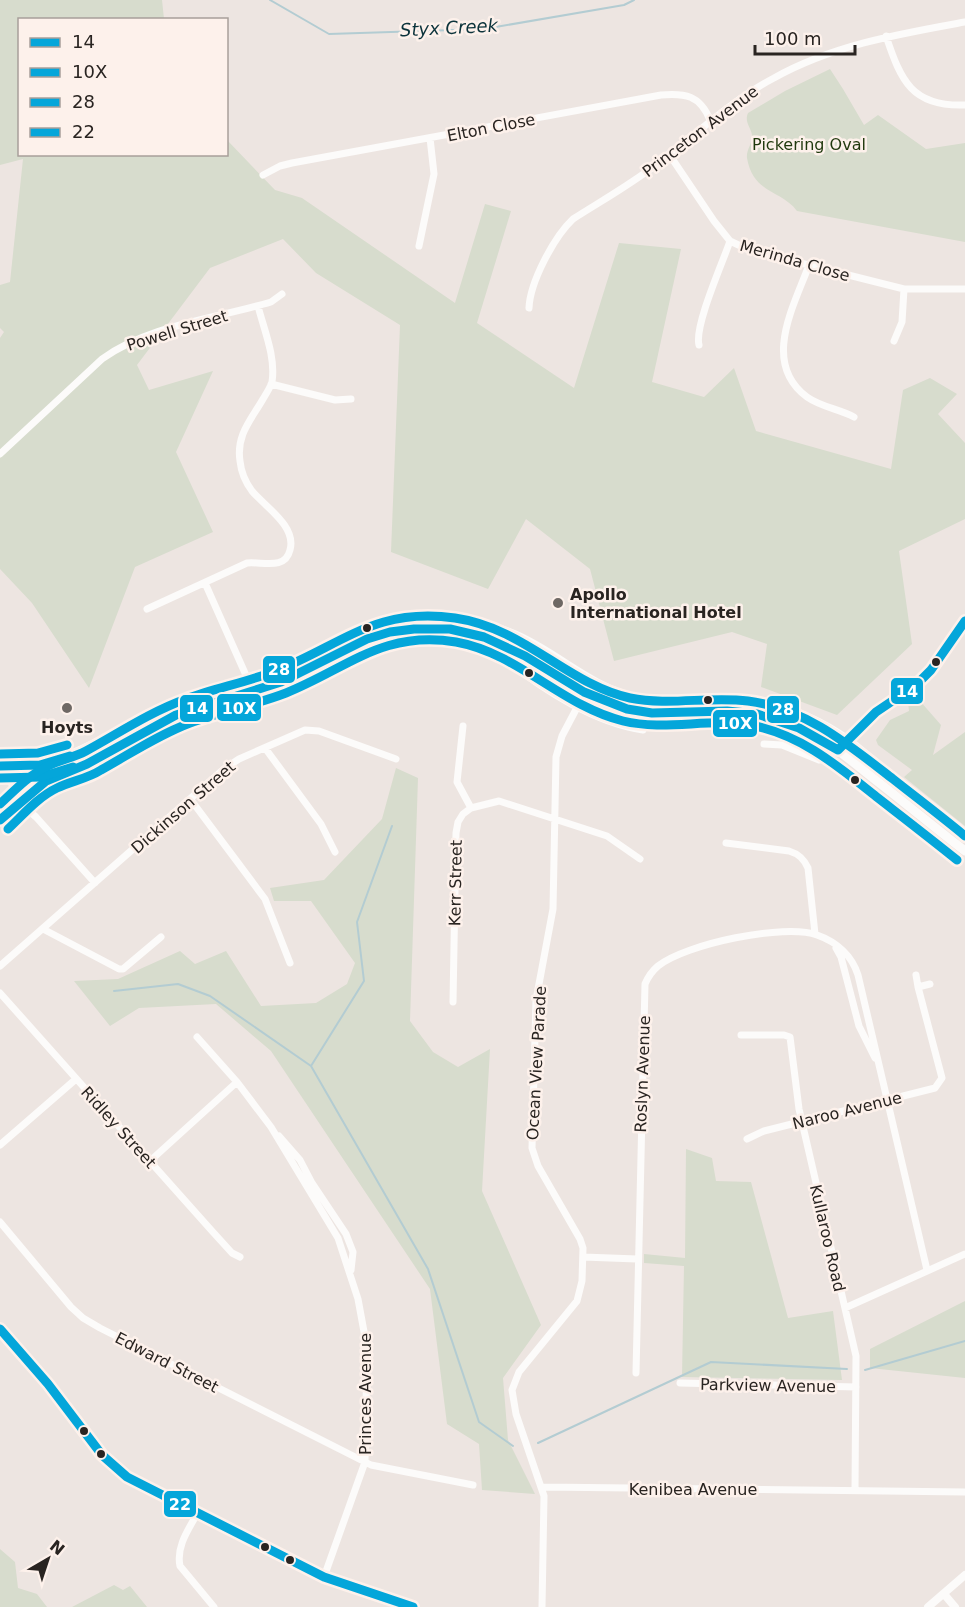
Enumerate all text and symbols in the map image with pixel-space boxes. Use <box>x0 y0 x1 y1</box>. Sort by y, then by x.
water label: Styx Creek <box>399 14 500 41</box>
legend <box>18 18 228 156</box>
scale bar <box>755 18 856 56</box>
text: 100 m <box>764 28 822 49</box>
text: 14 <box>72 31 95 52</box>
text: 10X <box>72 61 107 82</box>
street label: Princeton Avenue <box>639 82 762 181</box>
text: 28 <box>72 91 95 112</box>
street label: Elton Close <box>445 110 537 145</box>
text: 22 <box>72 121 95 142</box>
park label: Pickering Oval <box>752 135 866 154</box>
street label: Merinda Close <box>738 236 852 285</box>
street label: Powell Street <box>124 306 230 355</box>
place label: Apollo International Hotel <box>570 585 742 622</box>
marker: Apollo International Hotel <box>551 596 565 610</box>
unlabelled marker <box>361 622 373 634</box>
line badge: 28 <box>262 655 296 684</box>
unlabelled marker <box>930 656 942 668</box>
text: 28 <box>268 660 290 679</box>
unlabelled marker <box>523 667 535 679</box>
line badge: 14 <box>890 677 924 705</box>
text: 14 <box>896 682 918 701</box>
line badge: 10X <box>216 693 262 722</box>
line badge: 14 <box>179 694 214 723</box>
unlabelled marker <box>702 694 714 706</box>
line badge: 28 <box>766 695 800 724</box>
text: 14 <box>186 699 208 718</box>
text: 10X <box>222 699 257 718</box>
text: 28 <box>772 700 794 719</box>
marker: Hoyts <box>60 701 74 715</box>
line badge: 10X <box>712 709 758 738</box>
text: 10X <box>718 714 753 733</box>
place label: Hoyts <box>41 718 93 737</box>
street label: Dickinson Street <box>128 757 239 858</box>
unlabelled marker <box>849 774 861 786</box>
street label: Kerr Street <box>445 840 466 926</box>
street label: Ocean View Parade <box>523 985 550 1141</box>
street label: Roslyn Avenue <box>631 1015 654 1133</box>
street label: Ridley Street <box>77 1083 160 1172</box>
street label: Naroo Avenue <box>790 1088 904 1133</box>
street label: Kullaroo Road <box>806 1183 849 1294</box>
street label: Edward Street <box>112 1328 222 1397</box>
street label: Princes Avenue <box>356 1333 375 1455</box>
street label: Parkview Avenue <box>700 1375 836 1396</box>
unlabelled marker <box>78 1425 90 1437</box>
unlabelled marker <box>95 1448 107 1460</box>
street label: Kenibea Avenue <box>629 1480 757 1499</box>
line badge: 22 <box>163 1490 197 1518</box>
text: 22 <box>169 1495 191 1514</box>
north arrow <box>18 1529 78 1589</box>
text: N <box>46 1536 68 1559</box>
unlabelled marker <box>259 1541 271 1553</box>
unlabelled marker <box>284 1554 296 1566</box>

